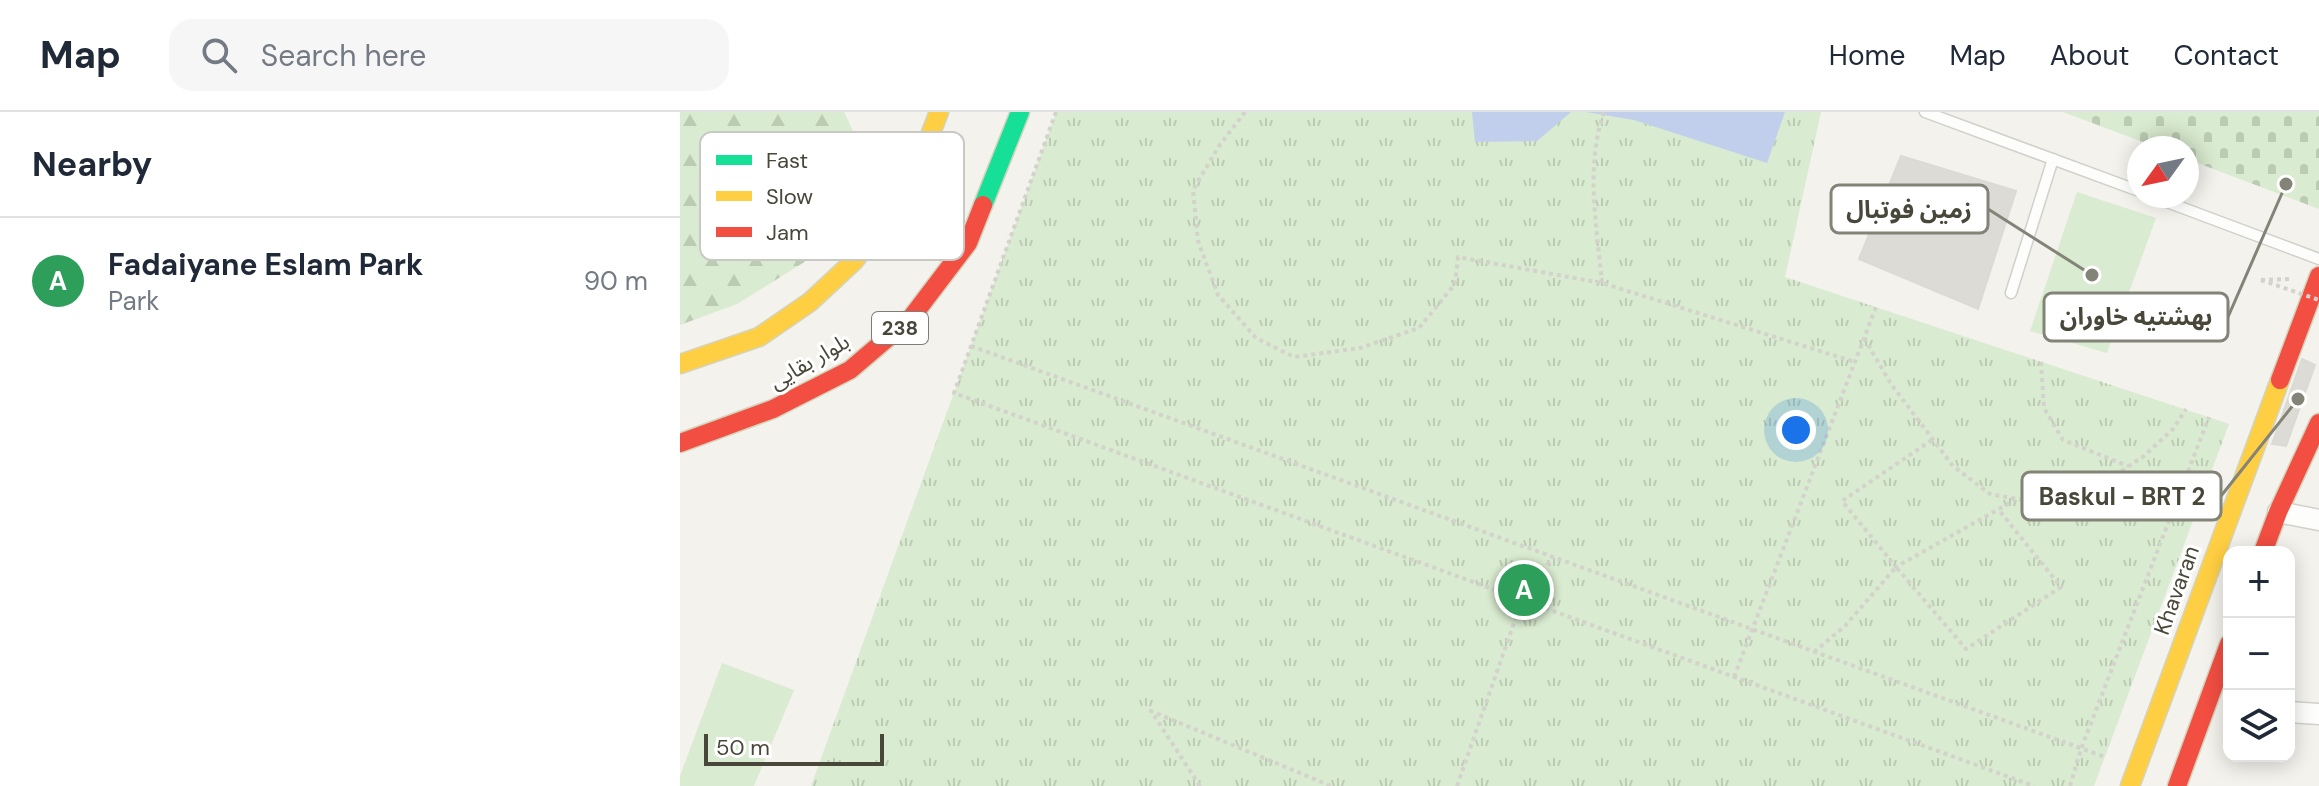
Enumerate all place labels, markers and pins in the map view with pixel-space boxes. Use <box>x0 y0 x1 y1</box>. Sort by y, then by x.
callout: زمین فوتبال <box>1831 185 1988 233</box>
callout: بهشتیه خاوران <box>2044 293 2228 341</box>
callout: Baskul - BRT 2 <box>2022 472 2221 520</box>
pin: A <box>1498 560 1550 620</box>

